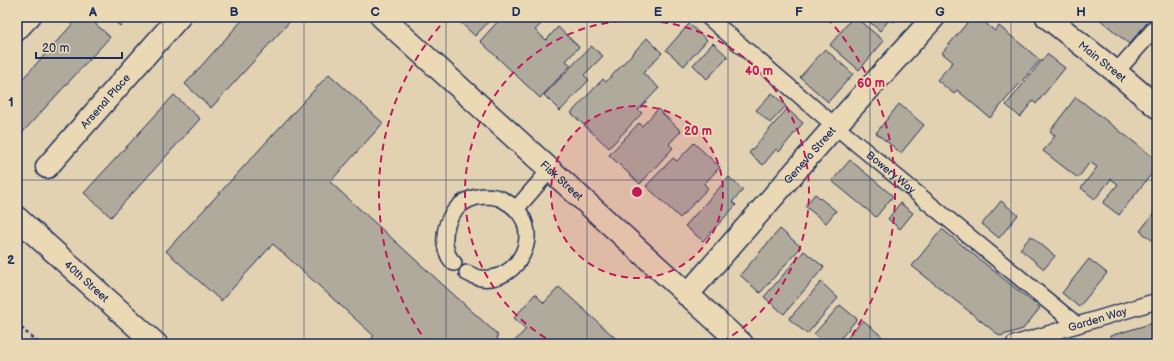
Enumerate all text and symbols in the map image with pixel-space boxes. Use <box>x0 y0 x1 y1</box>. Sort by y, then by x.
text: A <box>88 4 97 20</box>
text: B <box>229 4 239 20</box>
text: C <box>370 4 380 20</box>
text: D <box>511 4 521 20</box>
text: E <box>654 4 663 20</box>
text: F <box>795 4 803 20</box>
text: G <box>935 4 945 20</box>
text: H <box>1076 4 1086 20</box>
scale bar <box>36 34 122 60</box>
street label: Main Street <box>1076 39 1129 85</box>
text: 20 m <box>42 41 69 56</box>
text: 40 m <box>745 64 773 79</box>
street label: Arsenal Place <box>78 71 133 131</box>
text: 60 m <box>857 76 885 91</box>
text: 1 <box>8 94 14 110</box>
text: 20 m <box>684 124 712 139</box>
street label: Geneva Street <box>781 124 839 187</box>
street label: Bowery Way <box>864 149 918 196</box>
street label: Fisk Street <box>538 158 586 204</box>
centre of rings <box>630 185 644 199</box>
text: 2 <box>7 252 15 268</box>
street label: 40th Street <box>61 258 112 305</box>
street label: Garden Way <box>1067 304 1128 334</box>

